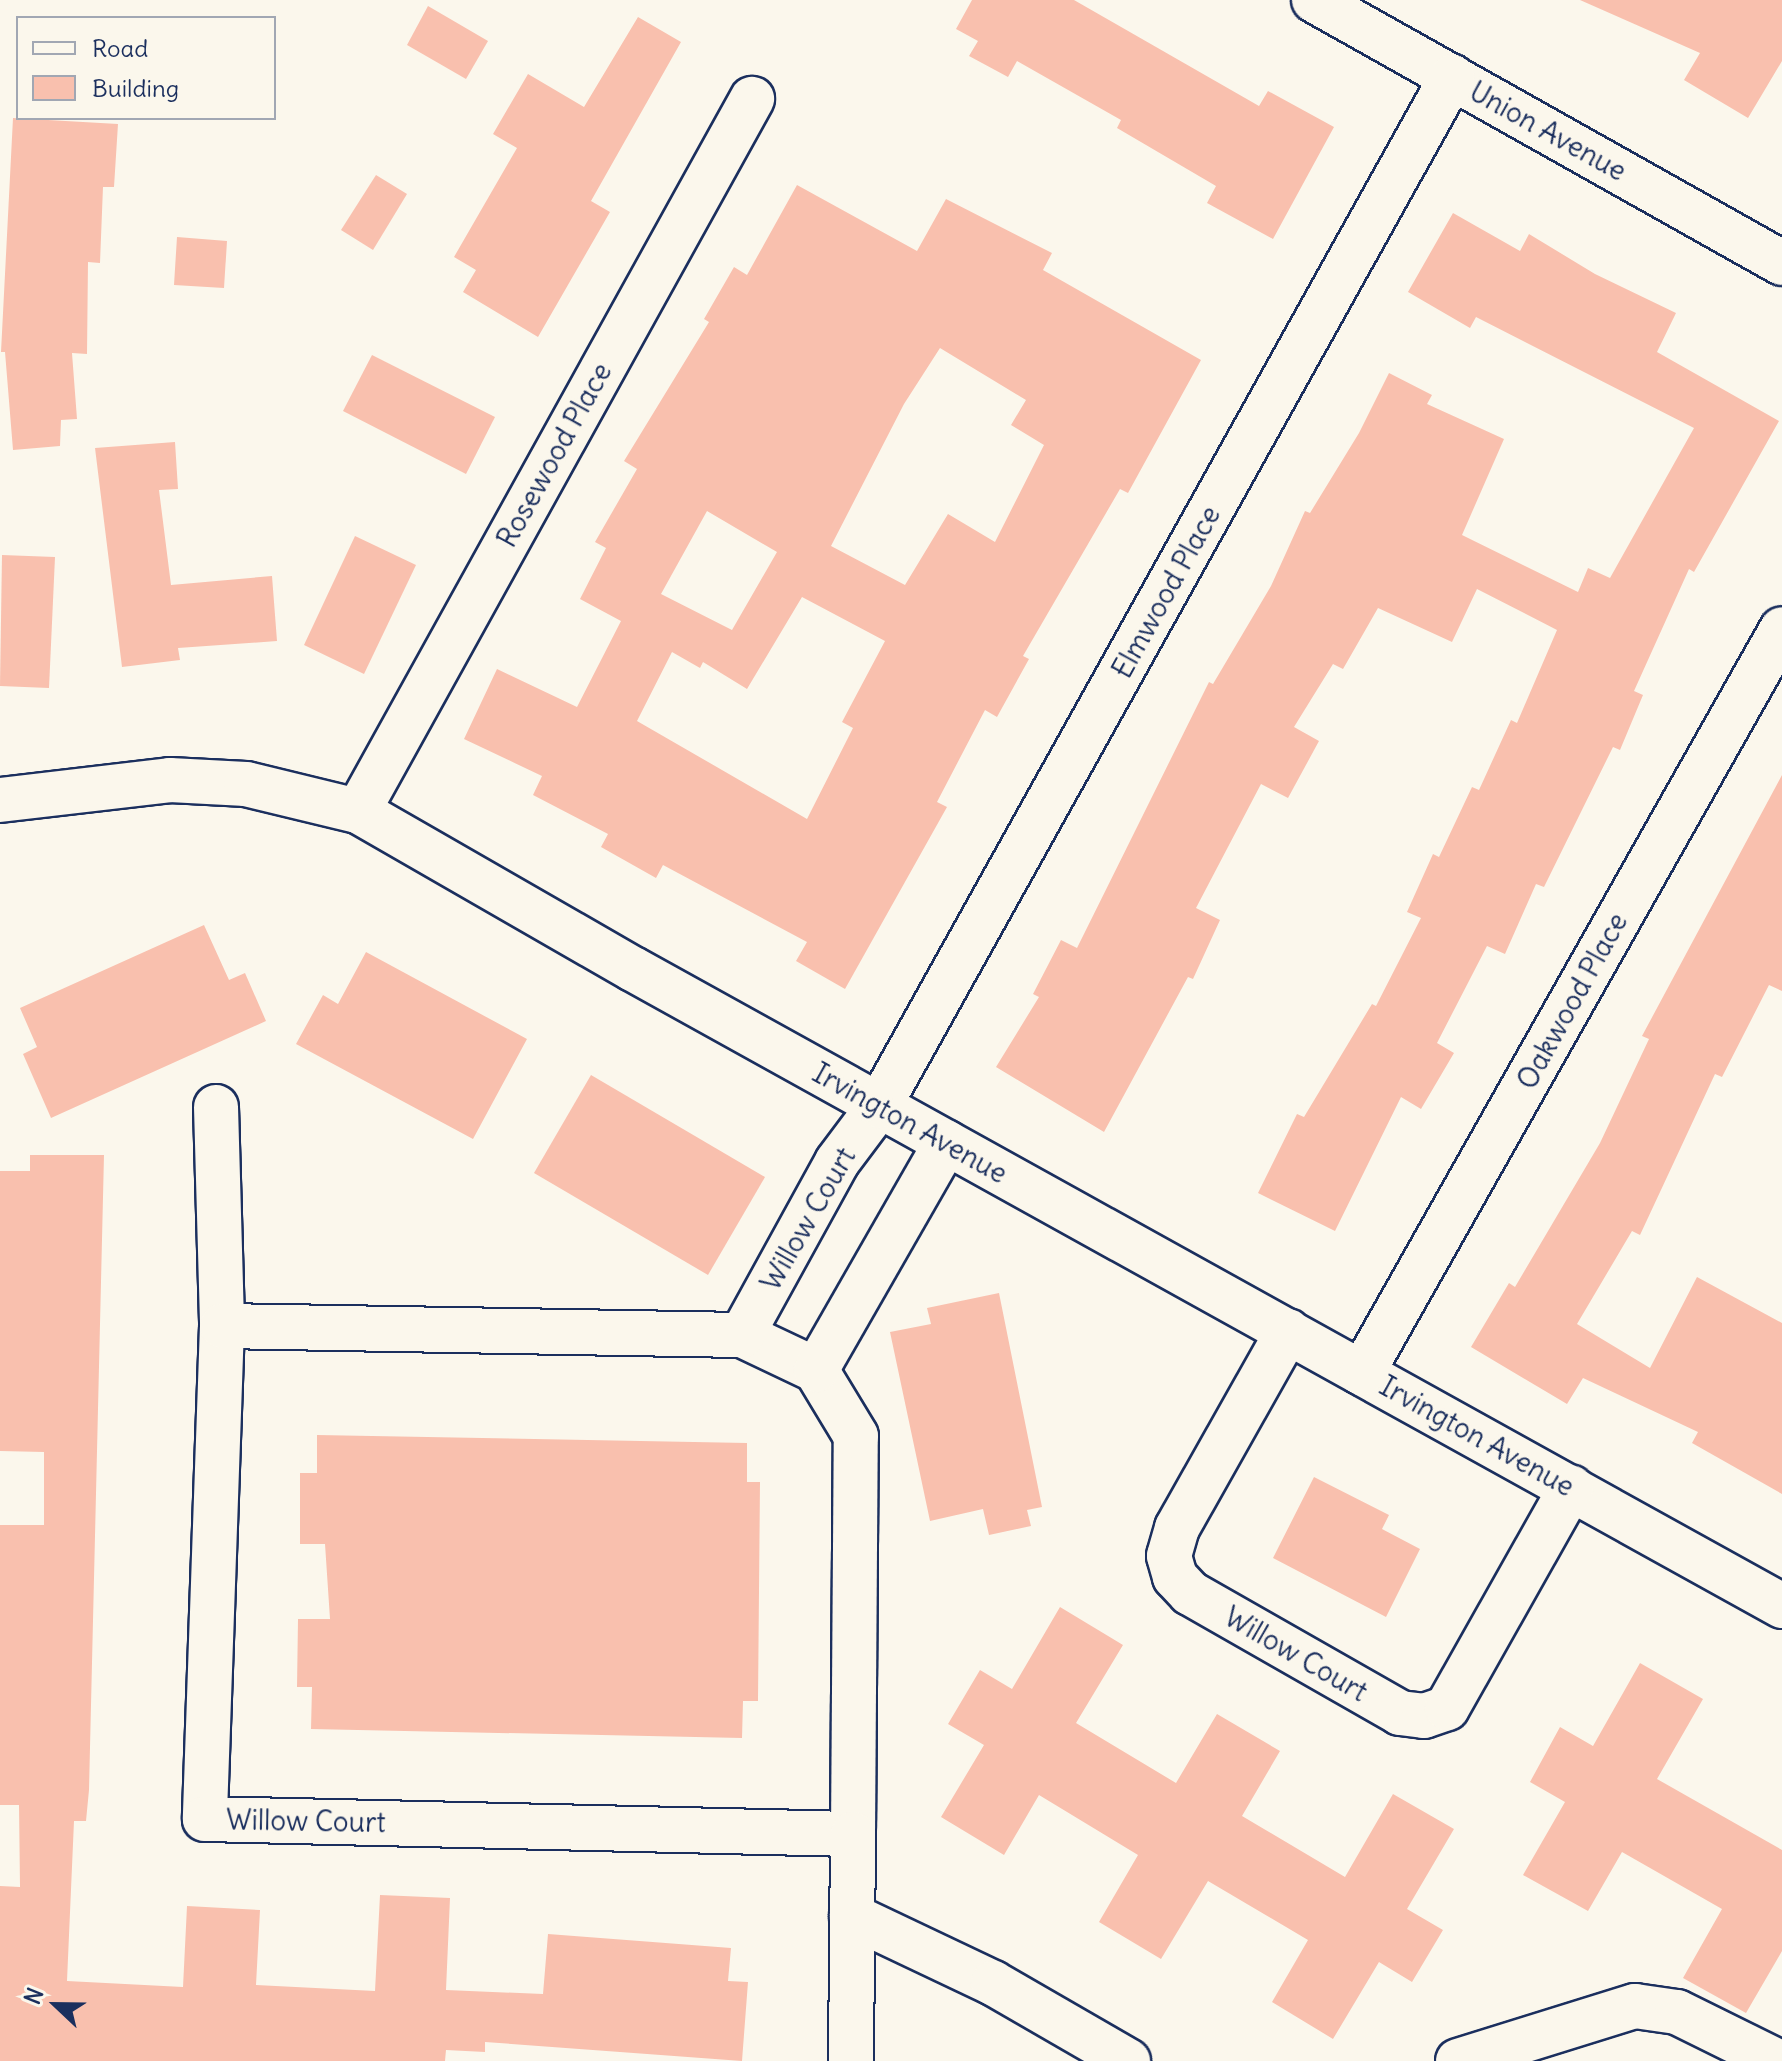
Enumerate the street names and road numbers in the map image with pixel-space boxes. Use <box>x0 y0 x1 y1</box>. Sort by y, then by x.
street label: Union Avenue <box>1464 74 1632 188</box>
street label: Rosewood Place <box>489 357 619 553</box>
street label: Elmwood Place <box>1105 500 1227 684</box>
street label: Oakwood Place <box>1510 907 1634 1095</box>
street label: Irvington Avenue <box>807 1056 1013 1190</box>
street label: Willow Court <box>754 1141 862 1297</box>
street label: Irvington Avenue <box>1374 1369 1580 1503</box>
street label: Willow Court <box>1218 1600 1374 1708</box>
street label: Willow Court <box>226 1803 386 1839</box>

